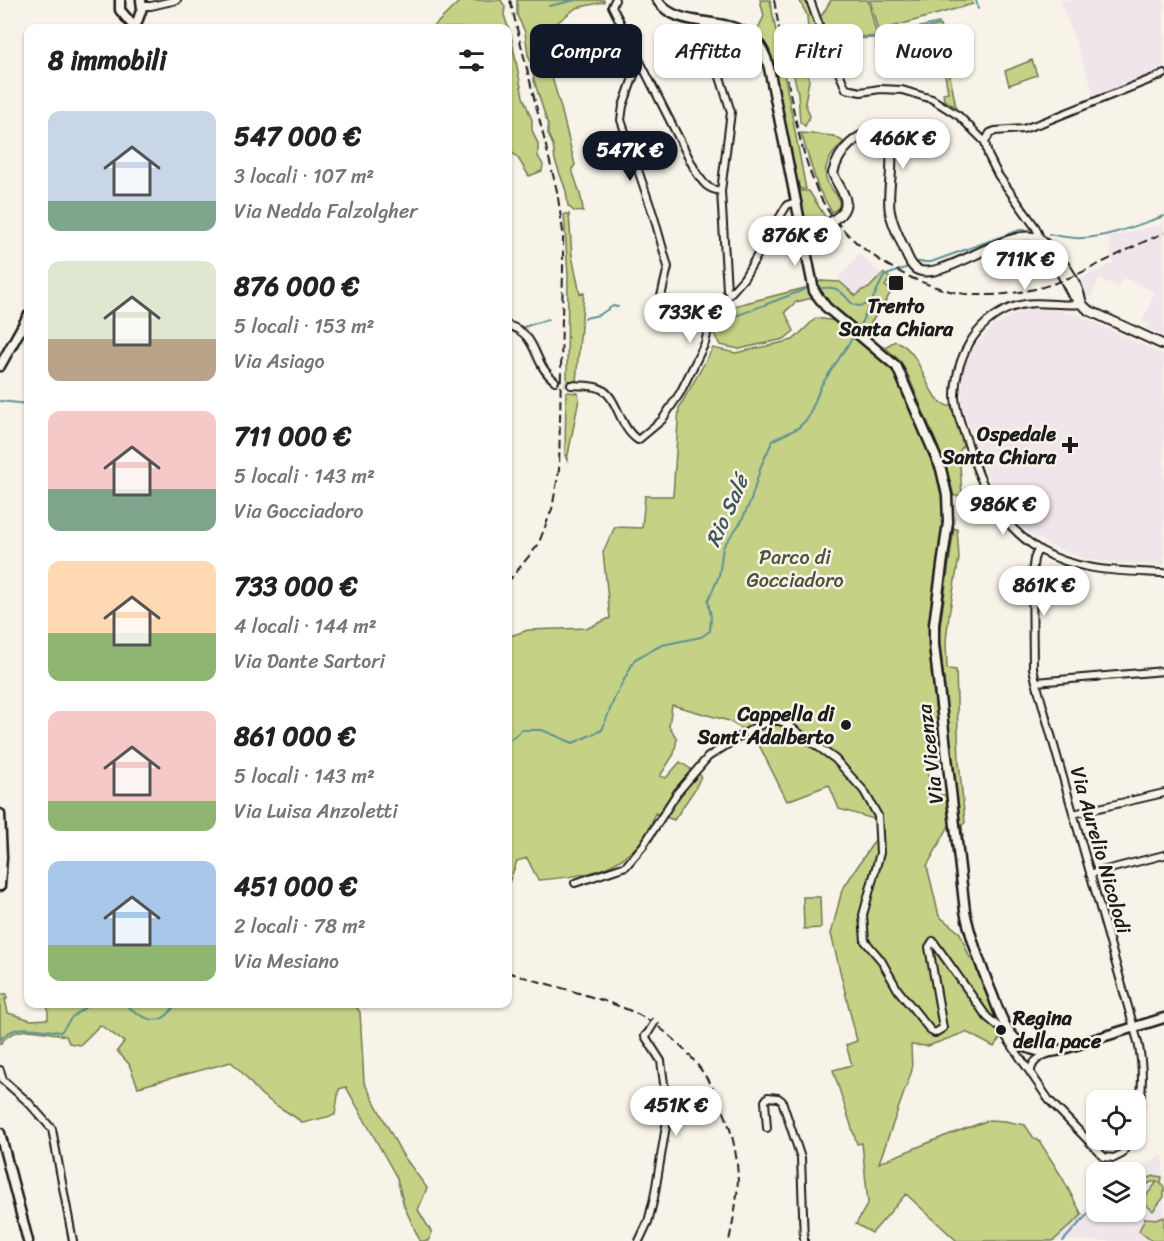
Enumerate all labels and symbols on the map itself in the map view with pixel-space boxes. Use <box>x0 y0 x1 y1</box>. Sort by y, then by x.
pin: 466K € <box>854 119 952 170</box>
pin: 547K € <box>581 131 679 182</box>
pin: 876K € <box>746 216 844 267</box>
pin: 711K € <box>976 240 1074 291</box>
marker: Trento Santa Chiara <box>887 274 905 292</box>
place label: Trento Santa Chiara <box>838 289 954 347</box>
pin: 733K € <box>641 293 739 344</box>
place label: Ospedale Santa Chiara <box>941 417 1057 475</box>
marker: Ospedale Santa Chiara <box>1061 436 1079 454</box>
water label: Rio Salé <box>694 466 761 553</box>
pin: 986K € <box>954 485 1052 536</box>
park label: Parco di Gocciadoro <box>746 540 844 598</box>
pin: 861K € <box>995 566 1093 617</box>
place label: Cappella di Sant'Adalberto <box>697 697 835 755</box>
street label: Via Vicenza <box>907 701 954 806</box>
marker: Cappella di Sant'Adalberto <box>839 718 853 732</box>
street label: Via Aurelio Nicolodi <box>1060 762 1142 939</box>
place label: Regina della pace <box>1012 1001 1102 1059</box>
marker: Regina della pace <box>994 1023 1008 1037</box>
pin: 451K € <box>627 1086 725 1137</box>

